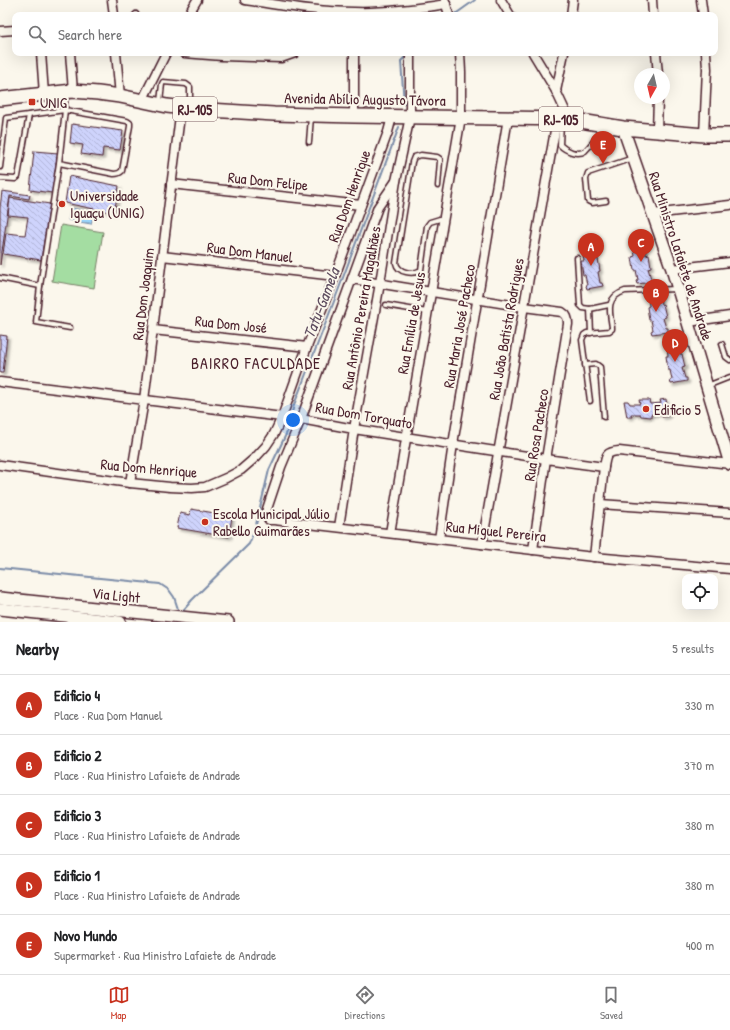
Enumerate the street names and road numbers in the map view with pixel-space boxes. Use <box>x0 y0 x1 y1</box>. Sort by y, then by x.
street label: Avenida Abílio Augusto Távora <box>284 87 446 111</box>
road number: RJ-105 <box>173 97 217 121</box>
road number: RJ-105 <box>539 107 583 131</box>
street label: Rua Dom Henrique <box>323 147 375 245</box>
street label: Rua Dom Felipe <box>227 166 309 196</box>
street label: Rua Ministro Lafaiete de Andrade <box>644 169 718 343</box>
street label: Rua Antônio Pereira Magalhães <box>336 224 386 391</box>
street label: Rua Dom Manuel <box>206 236 294 268</box>
street label: Rua Dom Joaquim <box>127 247 159 341</box>
street label: Rua João Batista Rodrigues <box>483 256 529 402</box>
street label: Rua Maria José Pacheco <box>438 262 480 390</box>
street label: Rua Emília de Jesus <box>392 270 430 376</box>
street label: Rua Dom José <box>194 310 268 338</box>
street label: Rua Rosa Pacheco <box>518 387 554 483</box>
street label: Rua Dom Torquato <box>314 396 414 434</box>
street label: Rua Dom Henrique <box>100 453 198 483</box>
street label: Rua Miguel Pereira <box>445 515 547 547</box>
street label: Via Light <box>91 582 142 608</box>

